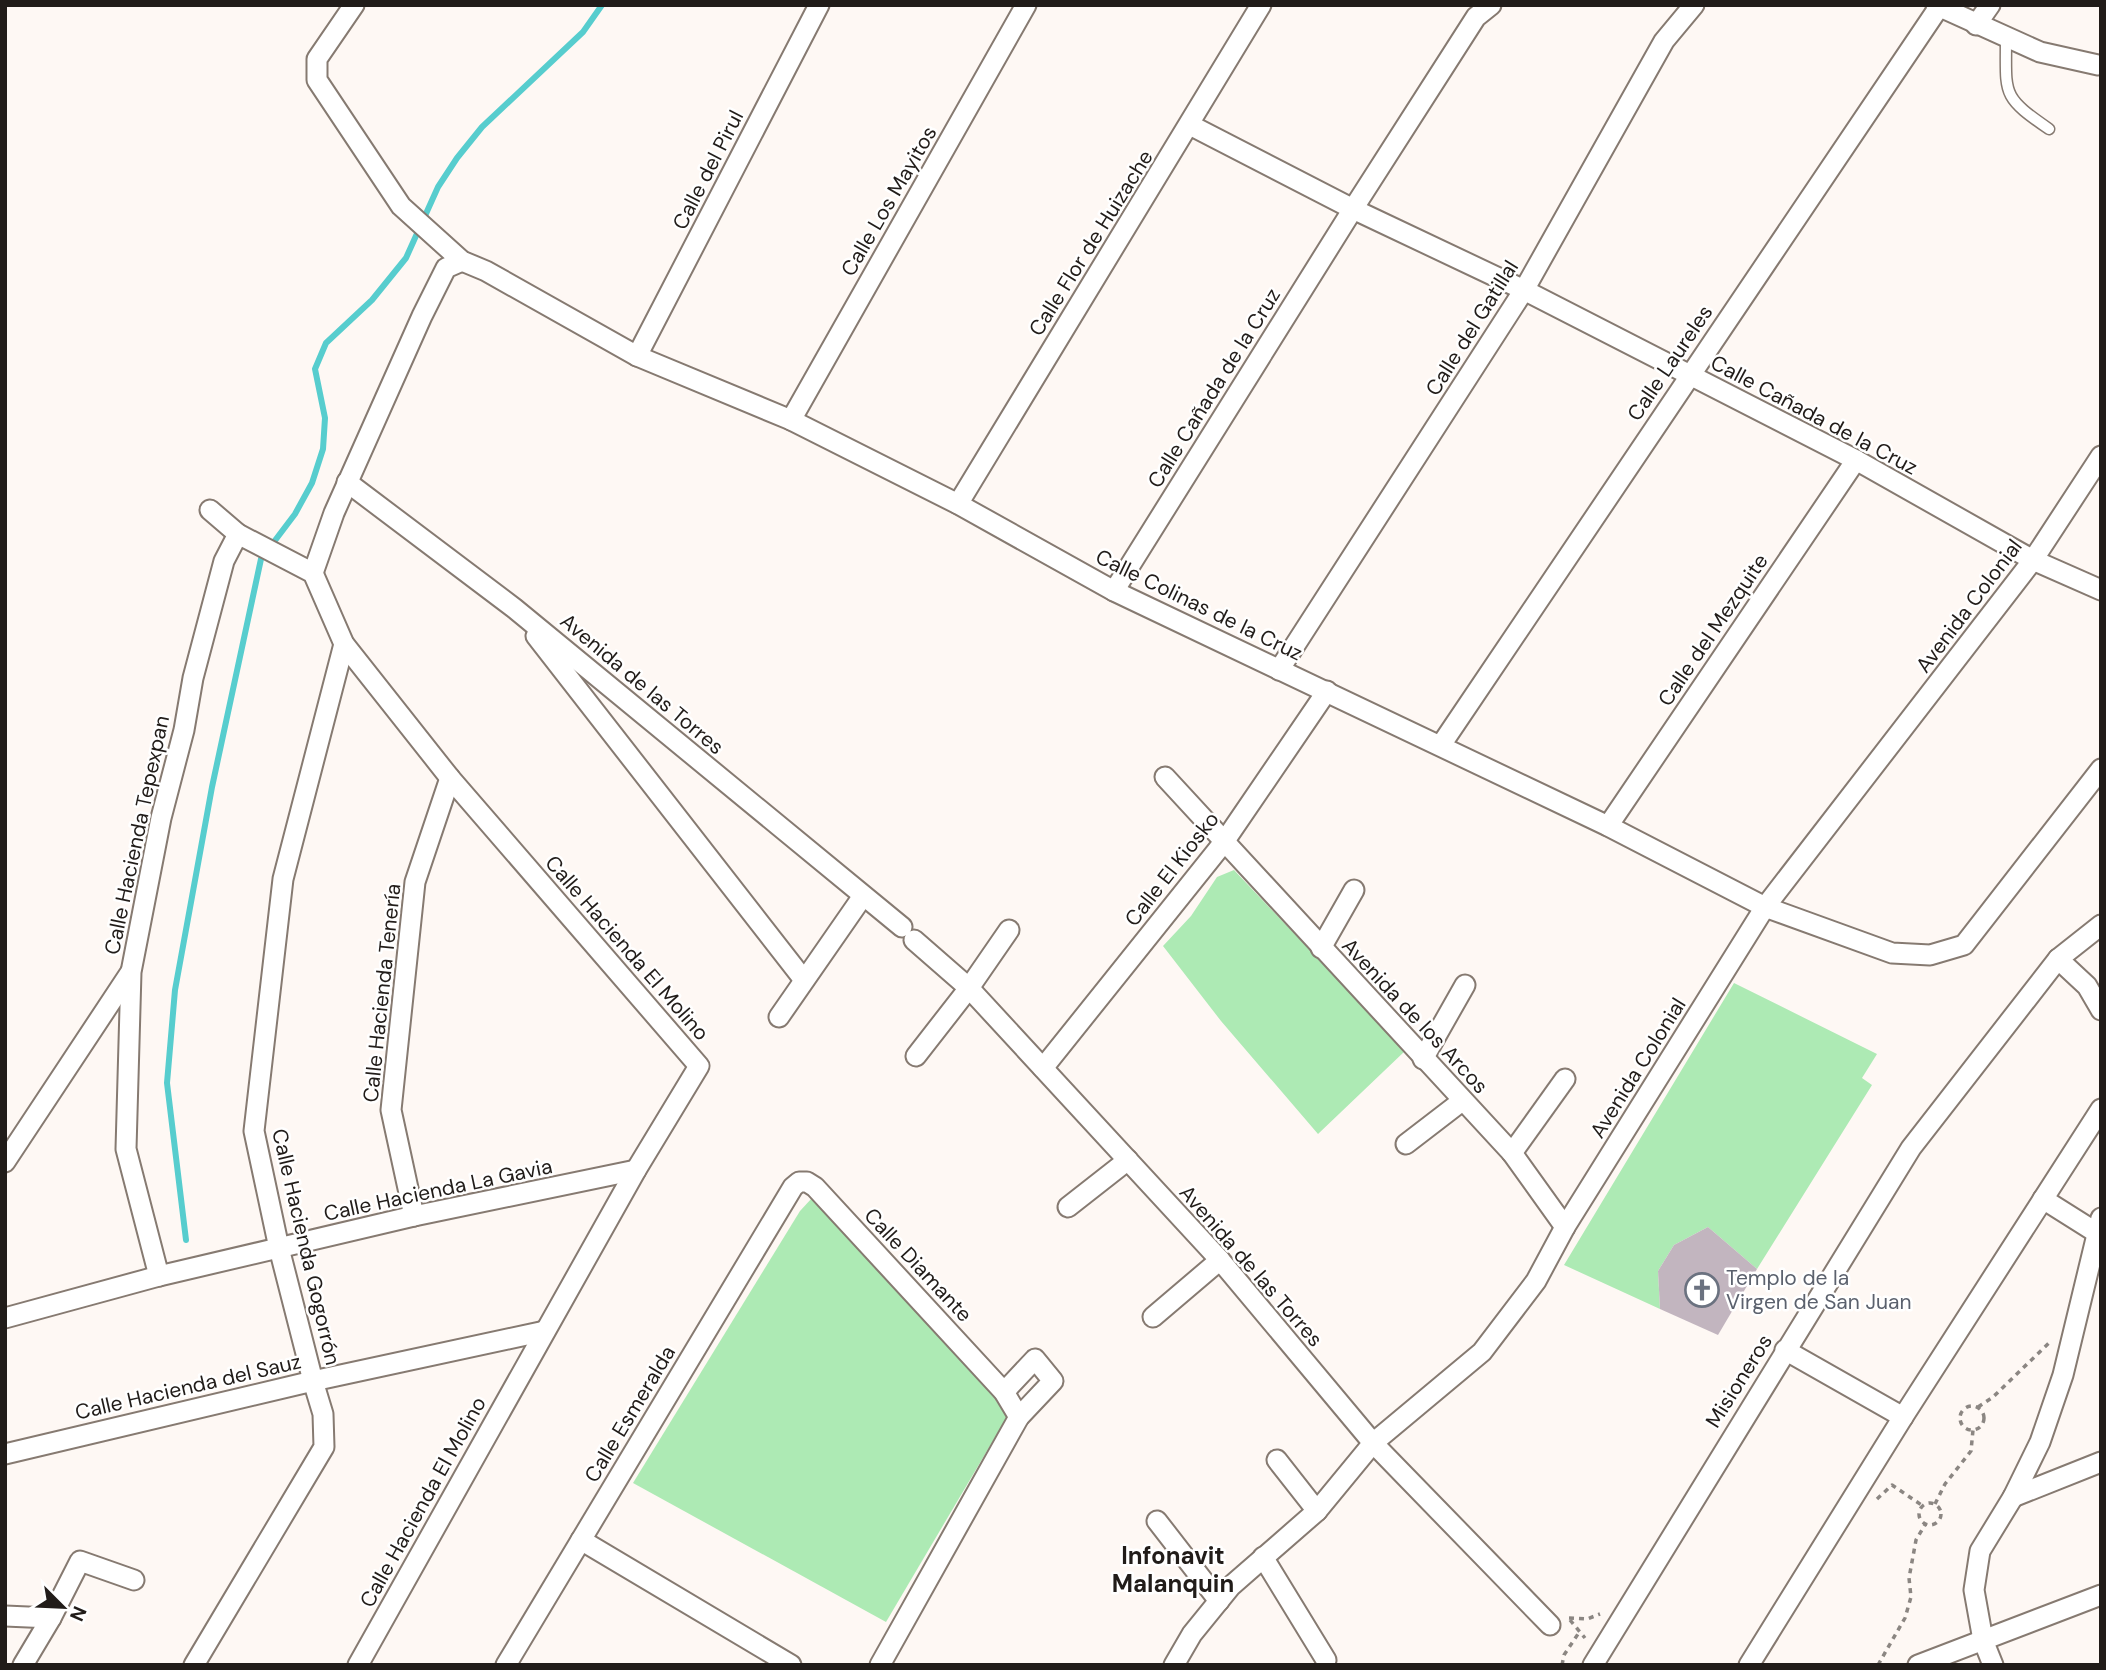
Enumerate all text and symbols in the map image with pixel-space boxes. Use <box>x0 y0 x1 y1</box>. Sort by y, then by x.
street label: Calle del Pirul <box>666 106 750 234</box>
street label: Calle Los Mayitos <box>835 121 943 281</box>
street label: Calle Flor de Huizache <box>1022 145 1160 341</box>
street label: Calle del Gatillal <box>1419 255 1525 401</box>
street label: Calle Cañada de la Cruz <box>1141 283 1287 493</box>
street label: Calle Laureles <box>1621 299 1719 427</box>
street label: Calle Cañada de la Cruz <box>1706 349 1922 481</box>
street label: Avenida Colonial <box>1910 533 2028 679</box>
street label: Calle Colinas de la Cruz <box>1091 543 1307 667</box>
street label: Calle del Mezquite <box>1652 548 1774 712</box>
street label: Avenida de las Torres <box>554 607 730 761</box>
street label: Calle Hacienda Tepexpan <box>98 713 176 957</box>
street label: Calle El Kiosko <box>1118 806 1226 932</box>
street label: Calle Hacienda El Molino <box>539 849 715 1047</box>
street label: Calle Hacienda Tenería <box>357 882 407 1104</box>
street label: Avenida de los Arcos <box>1336 932 1494 1100</box>
street label: Avenida Colonial <box>1584 993 1692 1143</box>
street label: Calle Hacienda Gogorrón <box>265 1126 347 1368</box>
street label: Calle Hacienda La Gavia <box>321 1152 555 1228</box>
street label: Avenida de las Torres <box>1173 1179 1329 1353</box>
street label: Calle Diamante <box>858 1202 978 1328</box>
place label: Templo de la Virgen de San Juan <box>1726 1264 1911 1316</box>
church icon: Templo de la Virgen de San Juan <box>1683 1271 1721 1309</box>
street label: Misioneros <box>1699 1329 1779 1433</box>
street label: Calle Esmeralda <box>578 1340 682 1488</box>
street label: Calle Hacienda del Sauz <box>72 1347 304 1427</box>
street label: Calle Hacienda El Molino <box>353 1392 493 1612</box>
district label: Infonavit Malanquin <box>1112 1540 1234 1599</box>
north arrow <box>28 1572 98 1642</box>
text: N <box>64 1602 92 1625</box>

